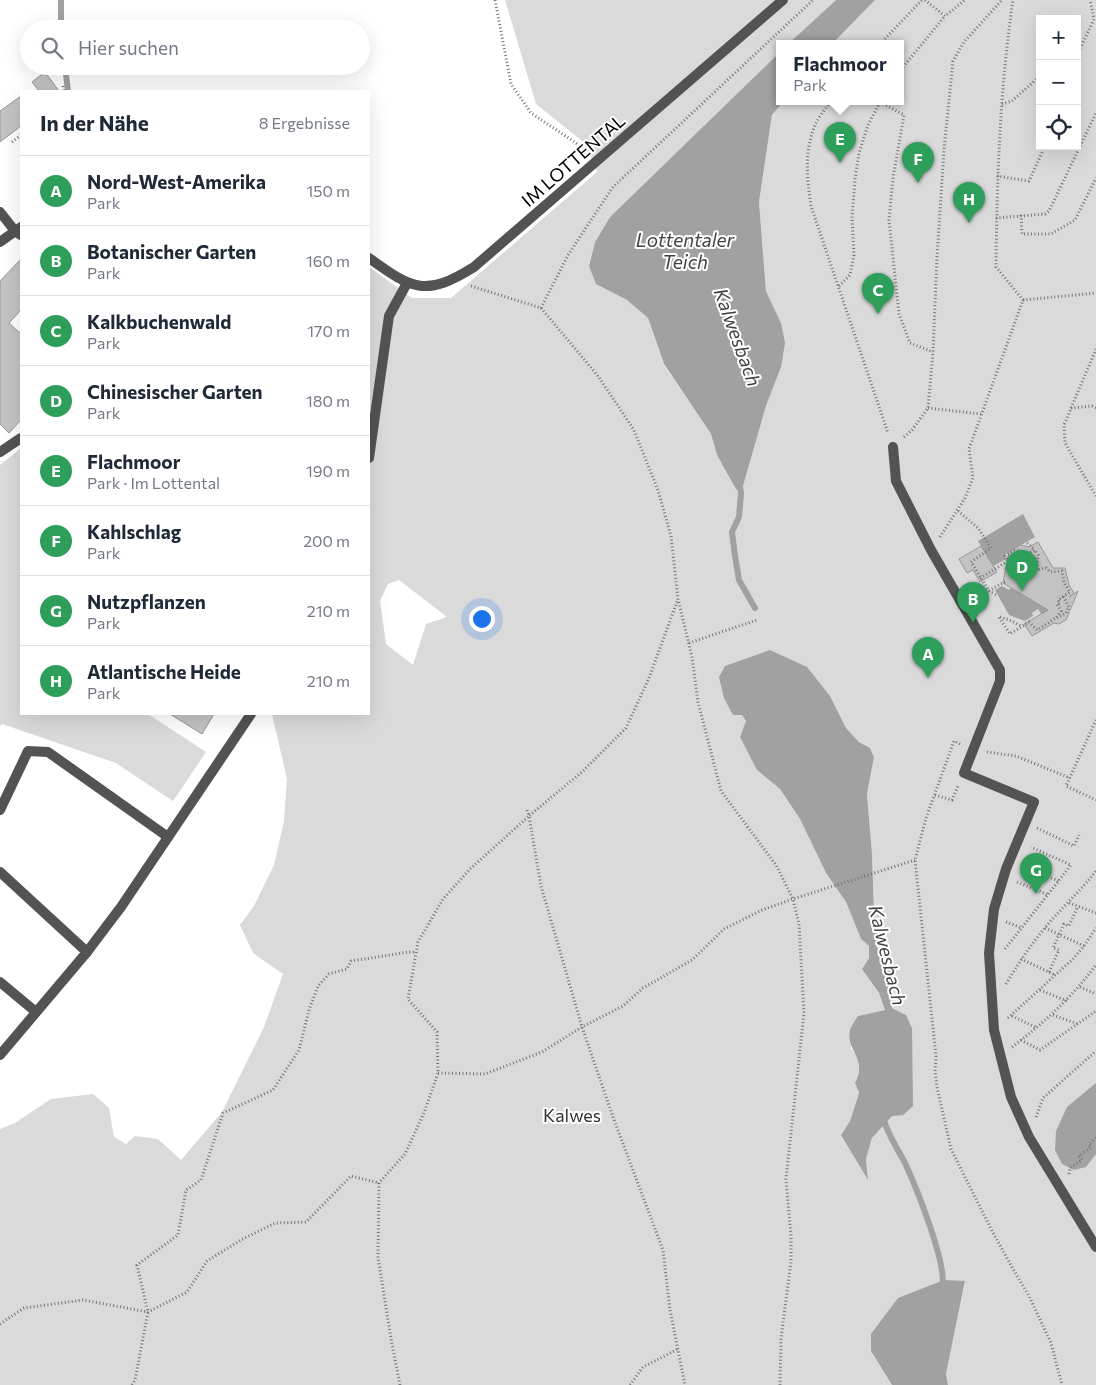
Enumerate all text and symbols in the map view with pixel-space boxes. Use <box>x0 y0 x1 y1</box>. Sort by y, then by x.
map controls <box>1036 15 1081 150</box>
button: + <box>1036 15 1081 60</box>
search box <box>20 20 370 75</box>
icon: search <box>38 34 66 62</box>
text: Hier suchen <box>78 36 179 59</box>
popup <box>776 40 904 105</box>
text: Flachmoor <box>793 52 887 75</box>
button: − <box>1036 60 1081 105</box>
text: Park <box>793 75 827 94</box>
button: locate <box>1036 105 1081 150</box>
street label: IM LOTTENTAL <box>517 109 629 211</box>
text: In der Nähe <box>40 110 149 135</box>
text: 8 Ergebnisse <box>259 113 350 132</box>
pin: E <box>824 122 856 163</box>
pin: F <box>902 142 934 183</box>
text: Nord-West-Amerika <box>87 170 266 193</box>
text: A <box>50 181 62 200</box>
text: 150 m <box>307 181 350 200</box>
pin: H <box>953 182 985 223</box>
text: Park <box>87 193 120 212</box>
water label: Lottentaler Teich <box>636 228 736 273</box>
text: Botanischer Garten <box>87 240 256 263</box>
text: B <box>51 251 61 270</box>
text: 160 m <box>306 251 350 270</box>
text: Park <box>87 263 120 282</box>
pin: C <box>862 273 894 314</box>
water label: Kalwesbach <box>710 285 766 389</box>
text: Kalkbuchenwald <box>87 310 231 333</box>
text: C <box>51 321 61 340</box>
text: 170 m <box>307 321 350 340</box>
text: Park <box>87 333 120 352</box>
text: Chinesischer Garten <box>87 380 263 403</box>
text: D <box>50 391 62 410</box>
text: 180 m <box>306 391 350 410</box>
text: Park <box>87 403 120 422</box>
text: Flachmoor <box>87 450 180 473</box>
text: E <box>51 461 61 480</box>
text: 190 m <box>306 461 350 480</box>
text: Park · Im Lottental <box>87 473 220 492</box>
text: Kahlschlag <box>87 520 181 543</box>
text: F <box>51 531 61 550</box>
text: 200 m <box>303 531 350 550</box>
text: Park <box>87 543 120 562</box>
pin: D <box>1006 550 1038 591</box>
pin: B <box>957 582 989 623</box>
text: Nutzpflanzen <box>87 590 206 613</box>
text: G <box>50 601 62 620</box>
text: 210 m <box>307 601 350 620</box>
your location <box>469 606 495 632</box>
text: Park <box>87 613 120 632</box>
pin: A <box>912 637 944 678</box>
text: Atlantische Heide <box>87 660 241 683</box>
text: H <box>50 671 62 690</box>
text: 210 m <box>307 671 350 690</box>
text: Park <box>87 683 120 702</box>
pin: G <box>1020 853 1052 894</box>
water label: Kalwesbach <box>864 902 912 1008</box>
park label: Kalwes <box>543 1104 601 1126</box>

